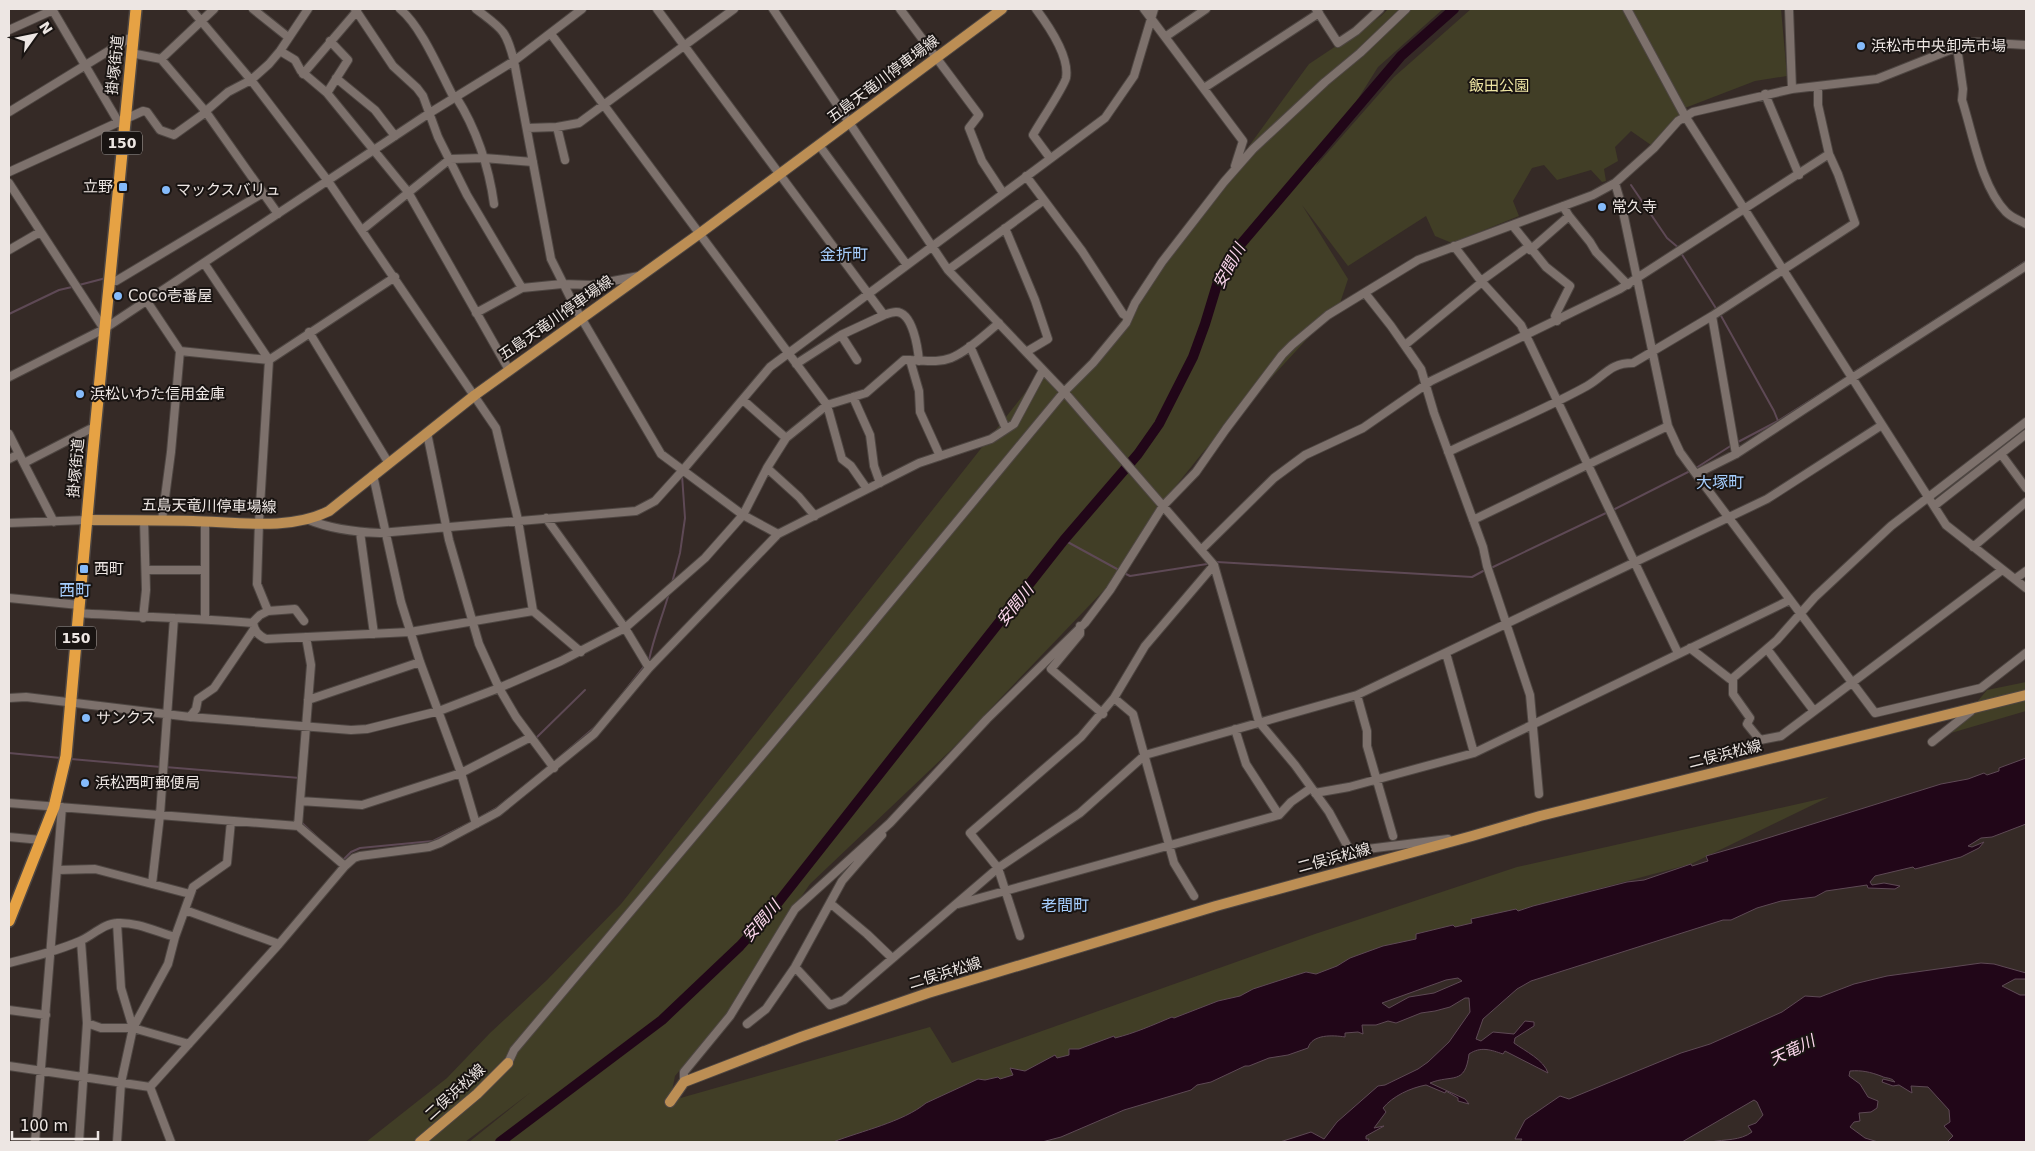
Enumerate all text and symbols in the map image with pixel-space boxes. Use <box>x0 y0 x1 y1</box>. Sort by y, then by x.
north arrow <box>10 10 60 60</box>
text: N <box>36 19 56 37</box>
street label: 五島天竜川停車場線 <box>824 31 942 127</box>
street label: 掛塚街道 <box>103 34 127 96</box>
place label: 浜松市中央卸売市場 <box>1871 37 2006 55</box>
marker: 浜松市中央卸売市場 <box>1855 40 1867 52</box>
park label: 飯田公園 <box>1469 77 1529 95</box>
road number: 150 <box>102 132 142 154</box>
place label: 立野 <box>83 178 113 196</box>
marker: 立野 <box>117 181 129 193</box>
place label: マックスバリュ <box>176 181 281 199</box>
marker: マックスバリュ <box>160 184 172 196</box>
place label: 常久寺 <box>1612 198 1657 216</box>
marker: 常久寺 <box>1596 201 1608 213</box>
water label: 安間川 <box>1209 239 1250 292</box>
district label: 金折町 <box>820 245 868 264</box>
street label: 五島天竜川停車場線 <box>496 272 616 364</box>
place label: CoCo壱番屋 <box>128 287 212 305</box>
marker: CoCo壱番屋 <box>112 290 124 302</box>
place label: 浜松いわた信用金庫 <box>90 385 225 403</box>
marker: 浜松いわた信用金庫 <box>74 388 86 400</box>
street label: 掛塚街道 <box>64 437 88 499</box>
district label: 大塚町 <box>1696 473 1744 492</box>
street label: 五島天竜川停車場線 <box>141 496 277 516</box>
place label: 西町 <box>94 560 124 578</box>
marker: 西町 <box>78 563 90 575</box>
water label: 安間川 <box>993 579 1039 630</box>
district label: 西町 <box>59 581 91 600</box>
road number: 150 <box>56 626 96 650</box>
place label: サンクス <box>96 709 156 727</box>
marker: サンクス <box>80 712 92 724</box>
street label: 二俣浜松線 <box>1686 736 1764 772</box>
place label: 浜松西町郵便局 <box>95 774 200 792</box>
marker: 浜松西町郵便局 <box>79 777 91 789</box>
street label: 二俣浜松線 <box>1295 840 1373 876</box>
water label: 安間川 <box>738 895 785 945</box>
district label: 老間町 <box>1041 896 1089 915</box>
street label: 二俣浜松線 <box>906 953 984 993</box>
water label: 天竜川 <box>1766 1030 1820 1069</box>
street label: 二俣浜松線 <box>421 1060 489 1124</box>
scale bar <box>12 1108 99 1140</box>
text: 100 m <box>20 1117 68 1135</box>

